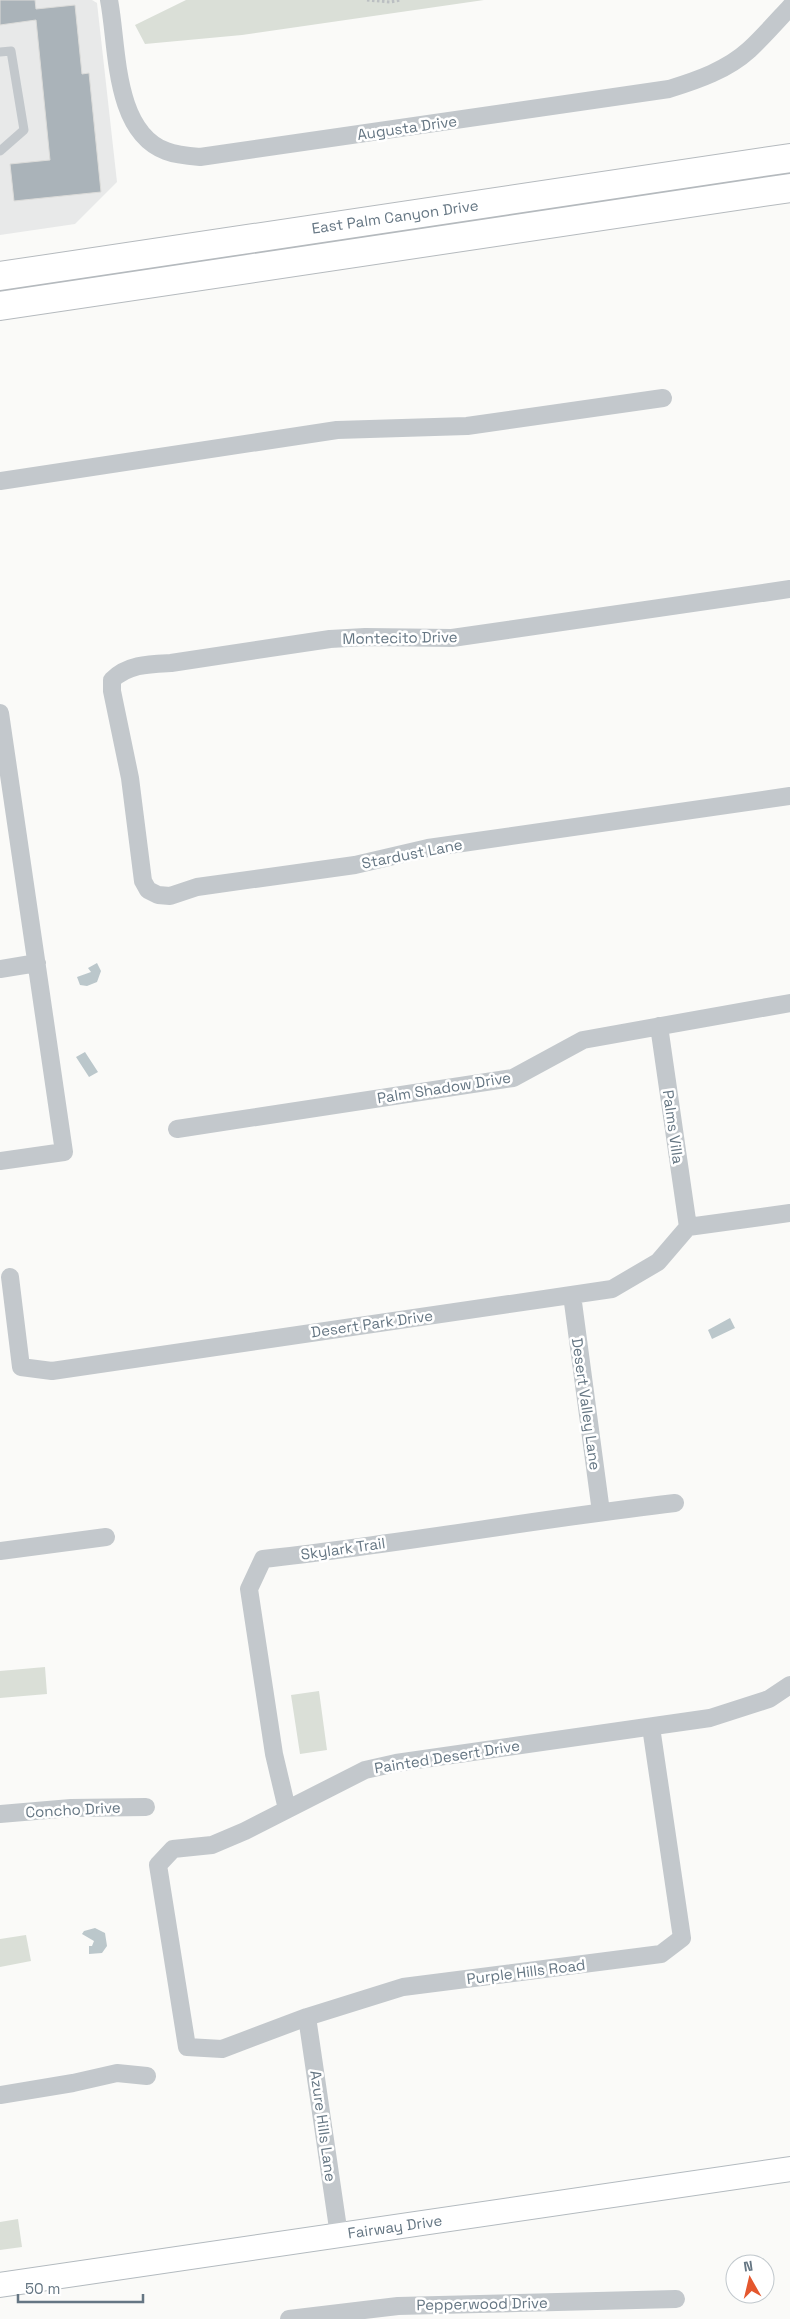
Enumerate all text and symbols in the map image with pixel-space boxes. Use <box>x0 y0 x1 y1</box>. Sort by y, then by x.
street label: Augusta Drive <box>356 111 458 144</box>
street label: East Palm Canyon Drive <box>310 195 480 238</box>
street label: Montecito Drive <box>342 627 458 648</box>
street label: Stardust Lane <box>360 834 464 873</box>
street label: Palm Shadow Drive <box>376 1068 512 1107</box>
street label: Palms Villa <box>659 1089 688 1166</box>
street label: Desert Park Drive <box>310 1306 434 1341</box>
street label: Desert Valley Lane <box>568 1337 605 1471</box>
street label: Skylark Trail <box>300 1533 386 1564</box>
street label: Painted Desert Drive <box>373 1736 521 1777</box>
street label: Concho Drive <box>25 1798 121 1821</box>
street label: Purple Hills Road <box>466 1955 586 1988</box>
street label: Azure Hills Lane <box>306 2069 341 2183</box>
street label: Fairway Drive <box>346 2210 444 2243</box>
north arrow <box>725 2254 775 2304</box>
text: N <box>742 2257 754 2276</box>
scale bar <box>18 2272 142 2304</box>
text: 50 m <box>25 2279 60 2298</box>
street label: Pepperwood Drive <box>416 2293 548 2314</box>

